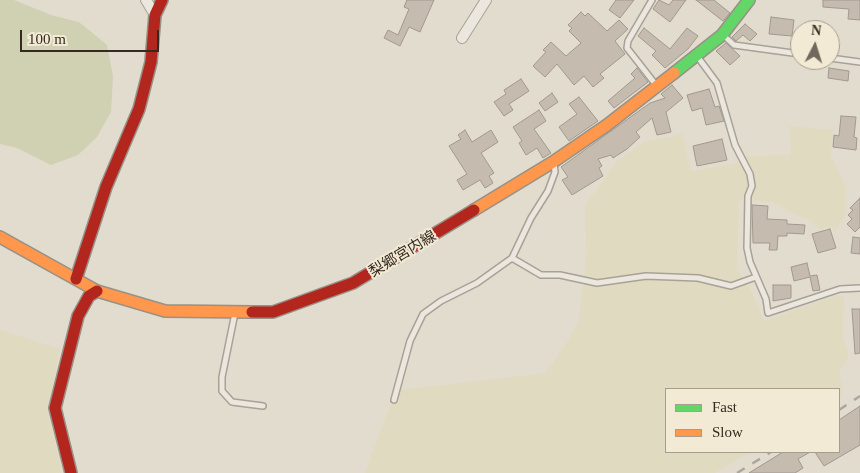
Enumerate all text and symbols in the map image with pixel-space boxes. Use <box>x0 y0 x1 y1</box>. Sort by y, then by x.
scale bar <box>22 20 161 52</box>
north arrow <box>790 20 840 70</box>
text: N <box>811 23 822 38</box>
text: 100 m <box>28 31 66 47</box>
street label: 梨郷宮内線 <box>365 226 439 280</box>
legend <box>665 388 840 453</box>
text: Fast <box>712 399 737 415</box>
text: Slow <box>712 424 743 440</box>

